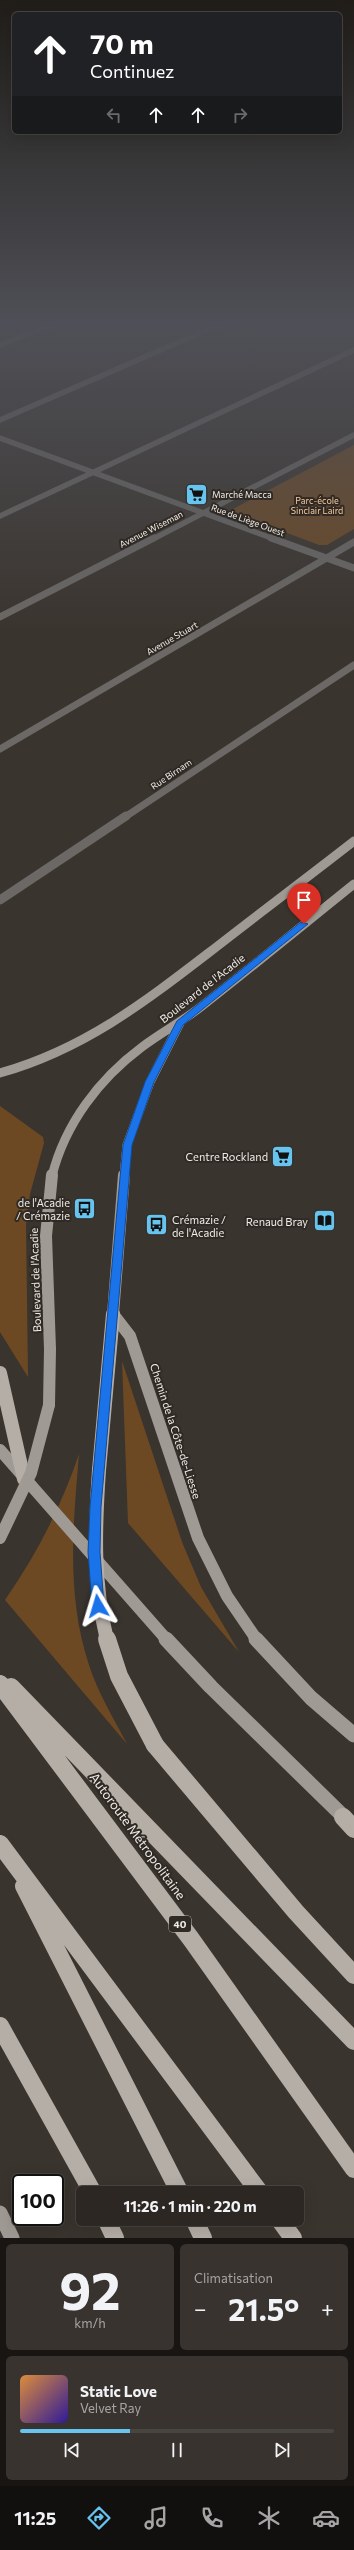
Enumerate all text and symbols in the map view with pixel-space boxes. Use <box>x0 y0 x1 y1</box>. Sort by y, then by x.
text: 70 m <box>90 26 154 60</box>
icon: ahead <box>24 28 76 80</box>
text: Continuez <box>90 60 174 82</box>
icon: left <box>103 104 125 126</box>
icon: ahead <box>145 104 167 126</box>
icon: ahead <box>187 104 209 126</box>
icon: right <box>229 104 251 126</box>
supermarket icon: Marché Macca <box>184 481 210 507</box>
place label: Marché Macca <box>212 489 272 500</box>
park label: Parc-école Sinclair Laird <box>291 495 343 516</box>
street label: Rue de Liège Ouest <box>210 502 287 539</box>
street label: Avenue Wiseman <box>117 508 185 550</box>
street label: Avenue Stuart <box>144 619 200 657</box>
street label: Rue Birnam <box>148 756 194 792</box>
pin <box>287 883 321 924</box>
icon: arrive <box>293 889 315 911</box>
street label: Boulevard de l'Acadie <box>157 951 247 1025</box>
supermarket icon: Centre Rockland <box>270 1143 296 1169</box>
place label: Centre Rockland <box>186 1150 268 1163</box>
bus stop icon: de l'Acadie / Crémazie <box>72 1195 98 1221</box>
place label: de l'Acadie / Crémazie <box>16 1196 70 1222</box>
library icon: Renaud Bray <box>311 1208 337 1234</box>
bus stop icon: Crémazie / de l'Acadie <box>144 1212 170 1238</box>
place label: Crémazie / de l'Acadie <box>172 1213 226 1239</box>
place label: Renaud Bray <box>246 1215 308 1228</box>
street label: Boulevard de l'Acadie <box>27 1227 43 1332</box>
street label: Chemin de la Côte-de-Liesse <box>148 1362 204 1501</box>
position arrow <box>77 1585 119 1627</box>
street label: Autoroute Métropolitaine <box>87 1769 189 1903</box>
road number: 40 <box>169 1916 191 1932</box>
speed limit sign: 100 <box>12 2174 64 2226</box>
text: 11:26 · 1 min · 220 m <box>123 2197 257 2215</box>
text: 92 <box>59 2257 121 2321</box>
text: Climatisation <box>194 2270 273 2286</box>
text: 21.5° <box>228 2290 299 2327</box>
text: − <box>194 2295 207 2322</box>
text: + <box>321 2295 334 2322</box>
text: km/h <box>74 2315 106 2331</box>
text: Static Love <box>80 2382 157 2400</box>
text: Velvet Ray <box>80 2400 141 2416</box>
icon: previous <box>61 2439 83 2461</box>
icon: pause <box>166 2439 188 2461</box>
icon: next <box>271 2439 293 2461</box>
icon: directions <box>85 2504 113 2532</box>
icon: music <box>142 2504 170 2532</box>
icon: phone <box>198 2504 226 2532</box>
icon: climate <box>255 2504 283 2532</box>
icon: car <box>312 2504 340 2532</box>
text: 11:25 <box>14 2507 56 2529</box>

